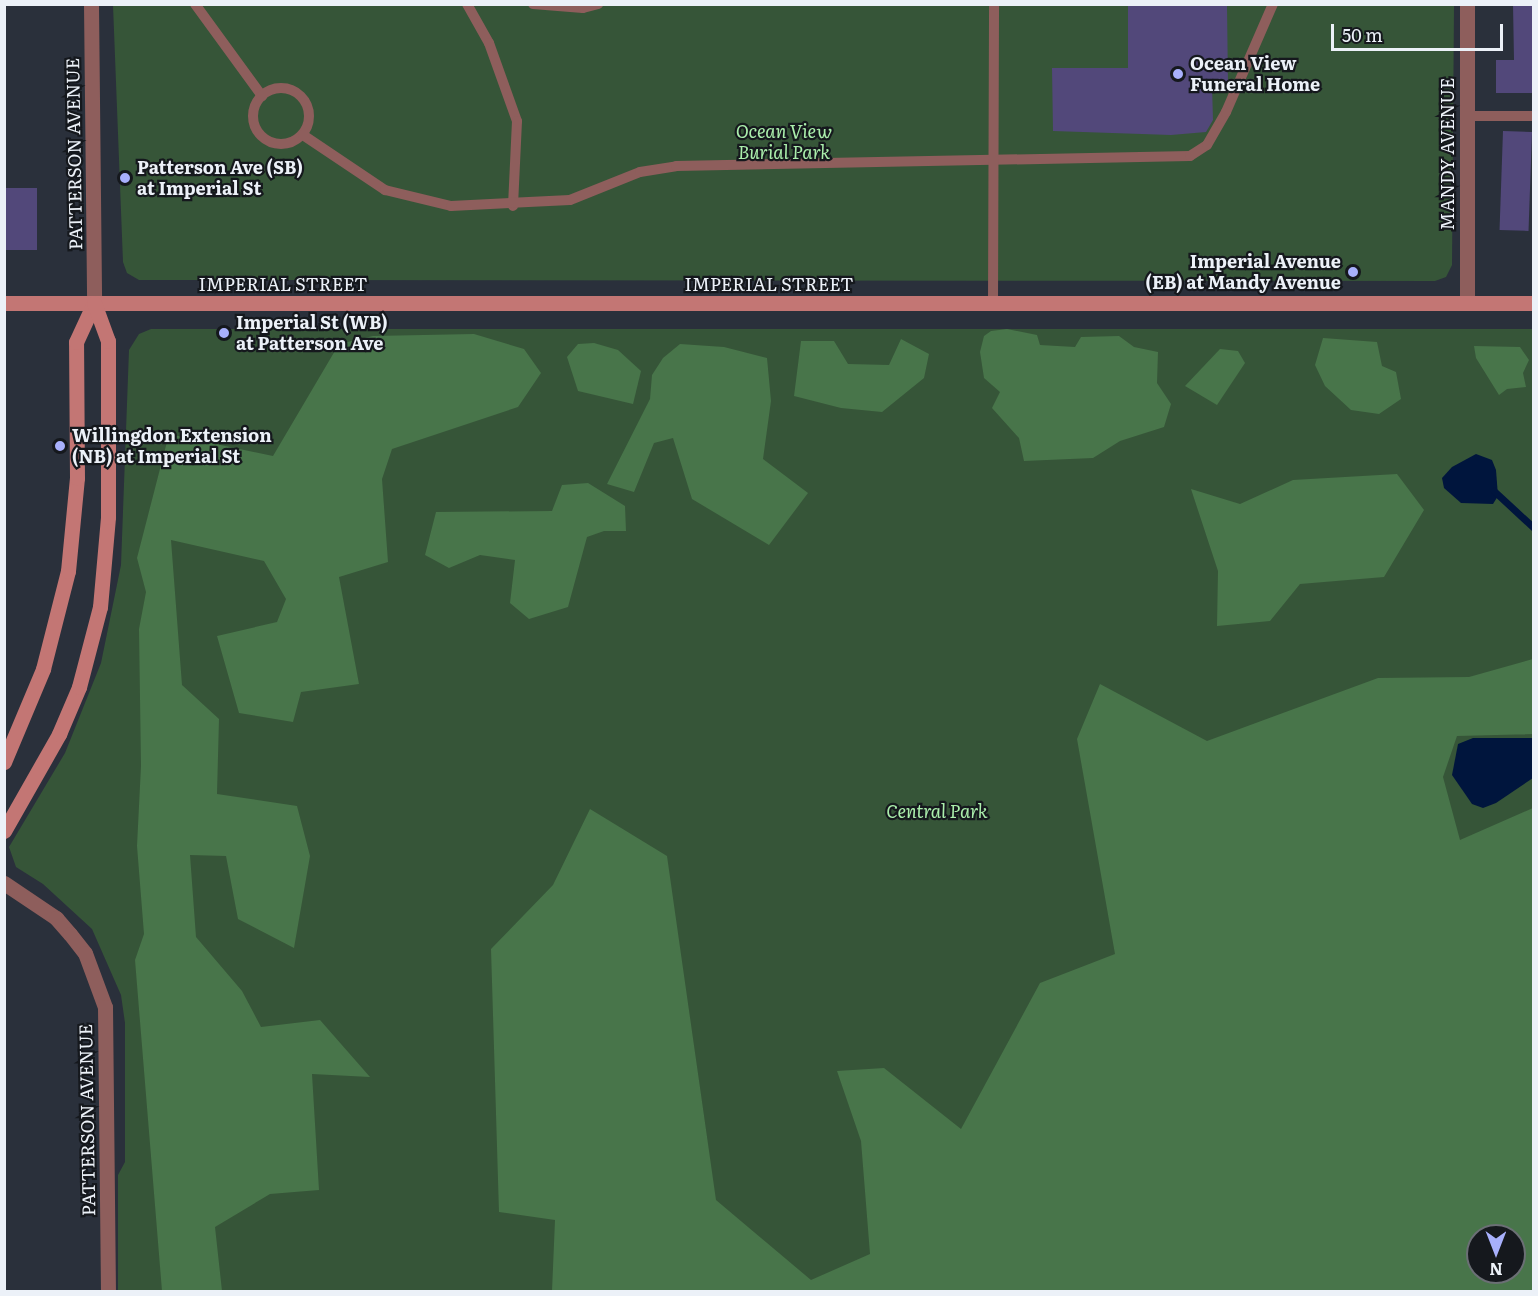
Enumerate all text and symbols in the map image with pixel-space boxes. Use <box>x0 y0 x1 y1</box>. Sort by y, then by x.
scale bar <box>1334 12 1506 50</box>
text: 50 m <box>1342 21 1383 48</box>
place label: Ocean View Funeral Home <box>1190 53 1320 96</box>
street label: PATTERSON AVENUE <box>62 58 86 250</box>
marker: Ocean View Funeral Home <box>1171 67 1185 81</box>
street label: MANDY AVENUE <box>1436 78 1458 230</box>
park label: Ocean View Burial Park <box>736 121 832 164</box>
place label: Patterson Ave (SB) at Imperial St <box>137 157 303 200</box>
marker: Patterson Ave (SB) at Imperial St <box>118 171 132 185</box>
place label: Imperial Avenue (EB) at Mandy Avenue <box>1146 251 1341 294</box>
marker: Imperial Avenue (EB) at Mandy Avenue <box>1346 265 1360 279</box>
street label: IMPERIAL STREET <box>199 273 367 295</box>
street label: IMPERIAL STREET <box>685 273 853 295</box>
place label: Imperial St (WB) at Patterson Ave <box>236 312 388 354</box>
marker: Imperial St (WB) at Patterson Ave <box>217 326 231 340</box>
place label: Willingdon Extension (NB) at Imperial St <box>72 425 272 468</box>
marker: Willingdon Extension (NB) at Imperial St <box>53 439 67 453</box>
park label: Central Park <box>886 800 988 822</box>
street label: PATTERSON AVENUE <box>75 1024 99 1216</box>
north arrow <box>1466 1224 1526 1284</box>
text: N <box>1489 1258 1503 1282</box>

